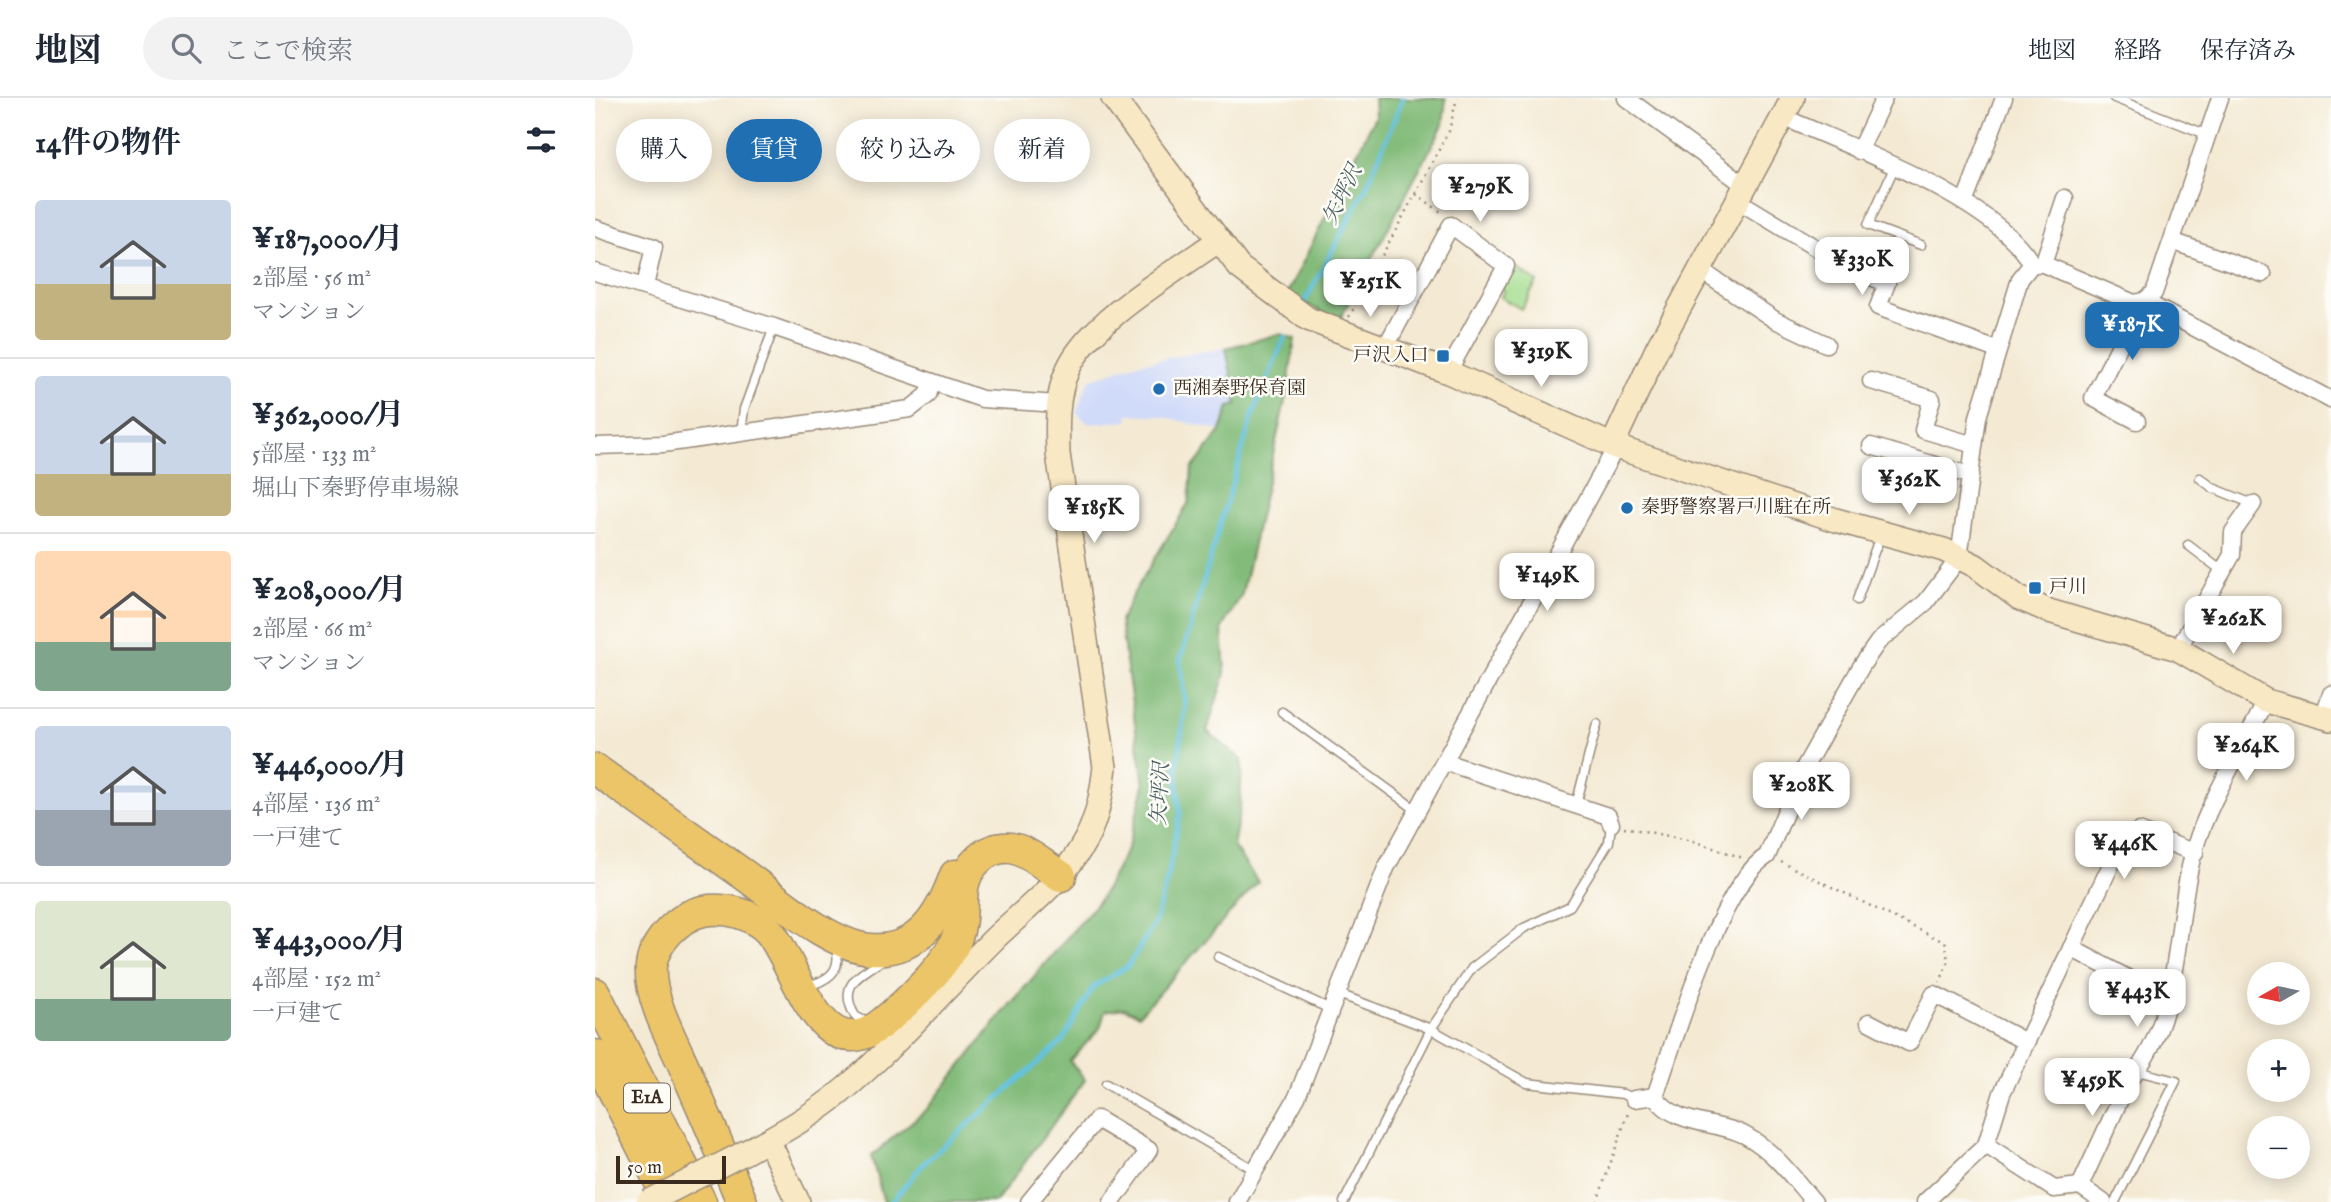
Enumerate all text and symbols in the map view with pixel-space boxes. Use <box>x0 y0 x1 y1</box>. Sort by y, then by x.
search box <box>143 17 633 80</box>
icon: search <box>167 29 205 67</box>
text: 地図 <box>35 31 101 73</box>
text: ここで検索 <box>223 35 353 68</box>
text: 地図 <box>2028 36 2076 67</box>
text: 経路 <box>2114 36 2162 67</box>
text: 保存済み <box>2200 36 2296 67</box>
chip: 購入 <box>616 119 712 182</box>
chip: 賃貸 <box>726 119 822 182</box>
chip: 絞り込み <box>836 119 980 182</box>
chip: 新着 <box>994 119 1090 182</box>
icon: filters <box>522 121 560 159</box>
text: 14件の物件 <box>35 125 181 163</box>
water label: 矢坪沢 <box>1317 158 1370 229</box>
pin: ¥279K <box>1431 164 1529 224</box>
text: ¥279K <box>1448 172 1512 201</box>
text: ¥187,000/月 <box>252 221 403 259</box>
icon: home <box>91 228 175 312</box>
pin: ¥330K <box>1813 238 1911 297</box>
text: ¥330K <box>1831 245 1893 274</box>
pin: ¥251K <box>1321 260 1419 319</box>
text: 2部屋 · 56 m² <box>252 264 371 293</box>
text: ¥251K <box>1339 267 1401 296</box>
text: マンション <box>252 298 366 327</box>
pin: ¥187K <box>2083 302 2181 362</box>
text: ¥187K <box>2101 310 2163 339</box>
pin: ¥319K <box>1492 330 1590 389</box>
text: ¥319K <box>1511 337 1571 366</box>
place label: 戸沢入口 <box>1353 344 1429 368</box>
marker: 戸沢入口 <box>1435 348 1451 364</box>
place label: 西湘秦野保育園 <box>1173 377 1306 401</box>
marker: 西湘秦野保育園 <box>1151 381 1167 397</box>
text: ¥362,000/月 <box>252 397 404 435</box>
icon: home <box>91 404 175 488</box>
text: 5部屋 · 133 m² <box>252 440 376 469</box>
pin: ¥362K <box>1860 458 1958 517</box>
text: ¥362K <box>1878 465 1940 494</box>
text: 堀山下秦野停車場線 <box>252 474 459 503</box>
pin: ¥185K <box>1045 486 1143 545</box>
text: ¥185K <box>1064 493 1124 522</box>
place label: 秦野警察署戸川駐在所 <box>1641 496 1831 520</box>
marker: 秦野警察署戸川駐在所 <box>1619 500 1635 516</box>
pin: ¥149K <box>1498 554 1596 613</box>
text: ¥149K <box>1515 561 1579 590</box>
text: ¥208,000/月 <box>252 572 407 610</box>
place label: 戸川 <box>2049 576 2087 600</box>
icon: home <box>91 579 175 663</box>
marker: 戸川 <box>2027 580 2043 596</box>
pin: ¥262K <box>2184 596 2282 656</box>
text: ¥262K <box>2201 604 2265 633</box>
text: 2部屋 · 66 m² <box>252 615 373 644</box>
text: マンション <box>252 649 366 678</box>
pin: ¥264K <box>2197 724 2295 783</box>
text: ¥264K <box>2213 731 2279 760</box>
text: ¥446,000/月 <box>252 747 408 785</box>
icon: home <box>91 754 175 838</box>
water label: 矢坪沢 <box>1146 759 1176 826</box>
pin: ¥208K <box>1752 762 1850 822</box>
text: ¥208K <box>1769 770 1833 799</box>
text: 4部屋 · 136 m² <box>252 790 380 819</box>
pin: ¥446K <box>2075 822 2173 881</box>
text: 一戸建て <box>252 824 344 853</box>
text: ¥446K <box>2091 829 2157 858</box>
text: ¥443,000/月 <box>252 922 407 960</box>
icon: home <box>91 929 175 1013</box>
north arrow <box>2247 962 2310 1026</box>
map controls <box>2247 962 2310 1179</box>
text: 4部屋 · 152 m² <box>252 965 381 994</box>
pin: ¥443K <box>2088 970 2186 1029</box>
text: ¥443K <box>2105 977 2169 1006</box>
text: 一戸建て <box>252 999 344 1028</box>
button: + <box>2247 1039 2310 1102</box>
pin: ¥459K <box>2043 1058 2141 1118</box>
text: ¥459K <box>2061 1066 2123 1095</box>
road number: E1A <box>624 1084 670 1113</box>
button: − <box>2247 1116 2310 1179</box>
scale bar <box>616 1153 726 1185</box>
text: 50 m <box>627 1156 662 1180</box>

